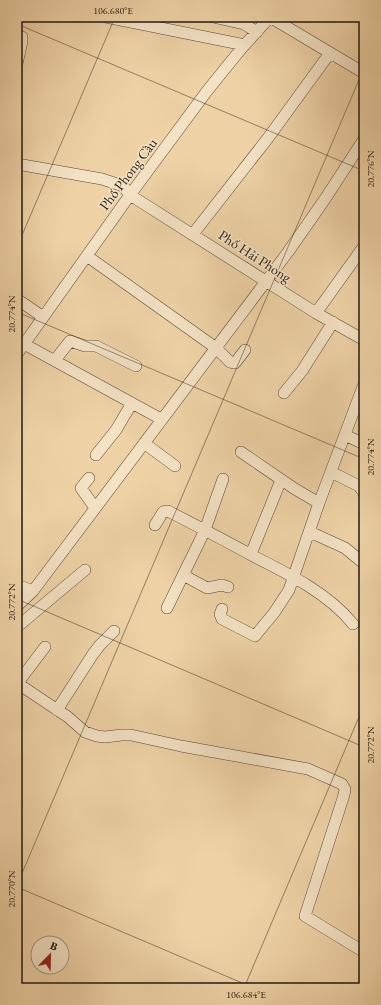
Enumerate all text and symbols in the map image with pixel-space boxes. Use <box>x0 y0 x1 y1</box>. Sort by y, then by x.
text: 106.680°E <box>93 4 133 17</box>
street label: Phố Phong Cầu <box>95 134 161 214</box>
text: 20.776°N <box>364 150 377 188</box>
street label: Phố Hải Phong <box>215 226 296 287</box>
text: 20.774°N <box>5 295 18 333</box>
text: 20.774°N <box>364 438 377 476</box>
text: 20.772°N <box>5 583 18 621</box>
text: 20.772°N <box>364 726 377 764</box>
text: 20.770°N <box>5 870 18 908</box>
north arrow <box>30 935 70 975</box>
text: B <box>48 938 60 954</box>
text: 106.684°E <box>226 988 266 1001</box>

